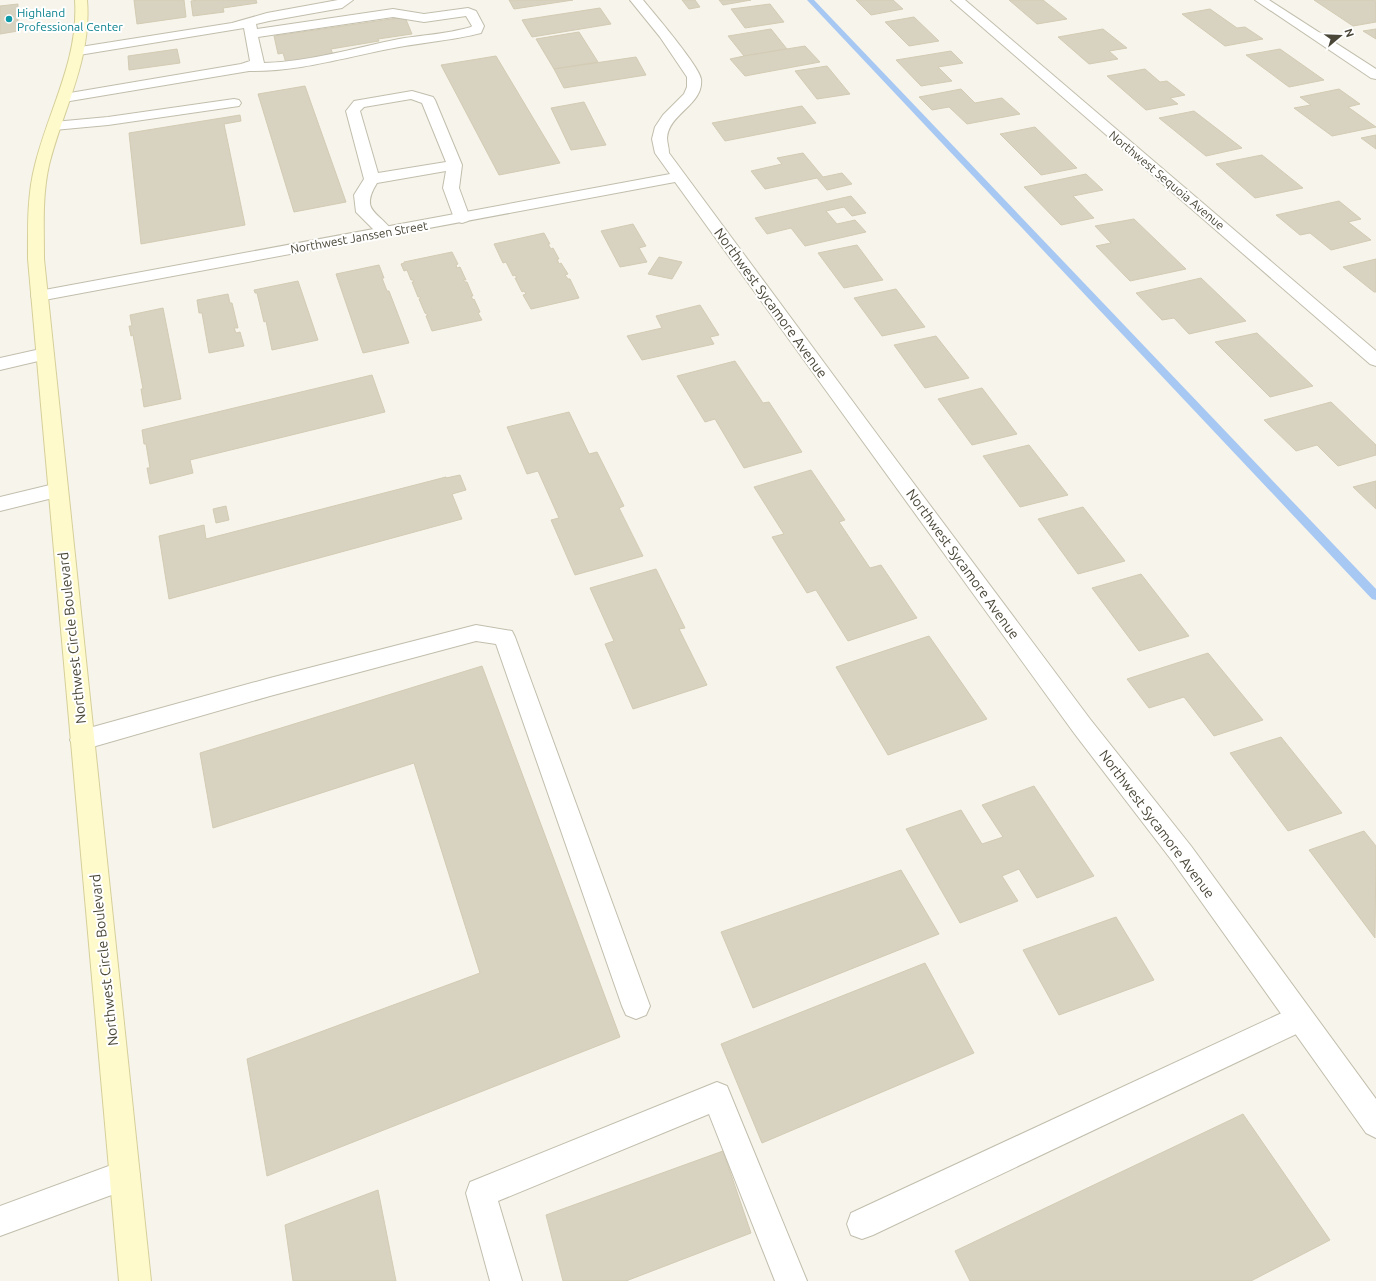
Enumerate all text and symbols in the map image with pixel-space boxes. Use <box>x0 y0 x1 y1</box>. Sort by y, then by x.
place label: Highland Professional Center <box>17 6 123 33</box>
marker: Highland Professional Center <box>4 14 14 24</box>
north arrow <box>1320 16 1360 56</box>
text: N <box>1342 27 1356 39</box>
street label: Northwest Sequoia Avenue <box>1107 128 1227 232</box>
street label: Northwest Janssen Street <box>289 218 429 256</box>
street label: Northwest Sycamore Avenue <box>711 225 831 381</box>
street label: Northwest Sycamore Avenue <box>903 486 1023 642</box>
street label: Northwest Circle Boulevard <box>55 551 89 725</box>
street label: Northwest Sycamore Avenue <box>1096 747 1218 901</box>
street label: Northwest Circle Boulevard <box>87 873 121 1047</box>

